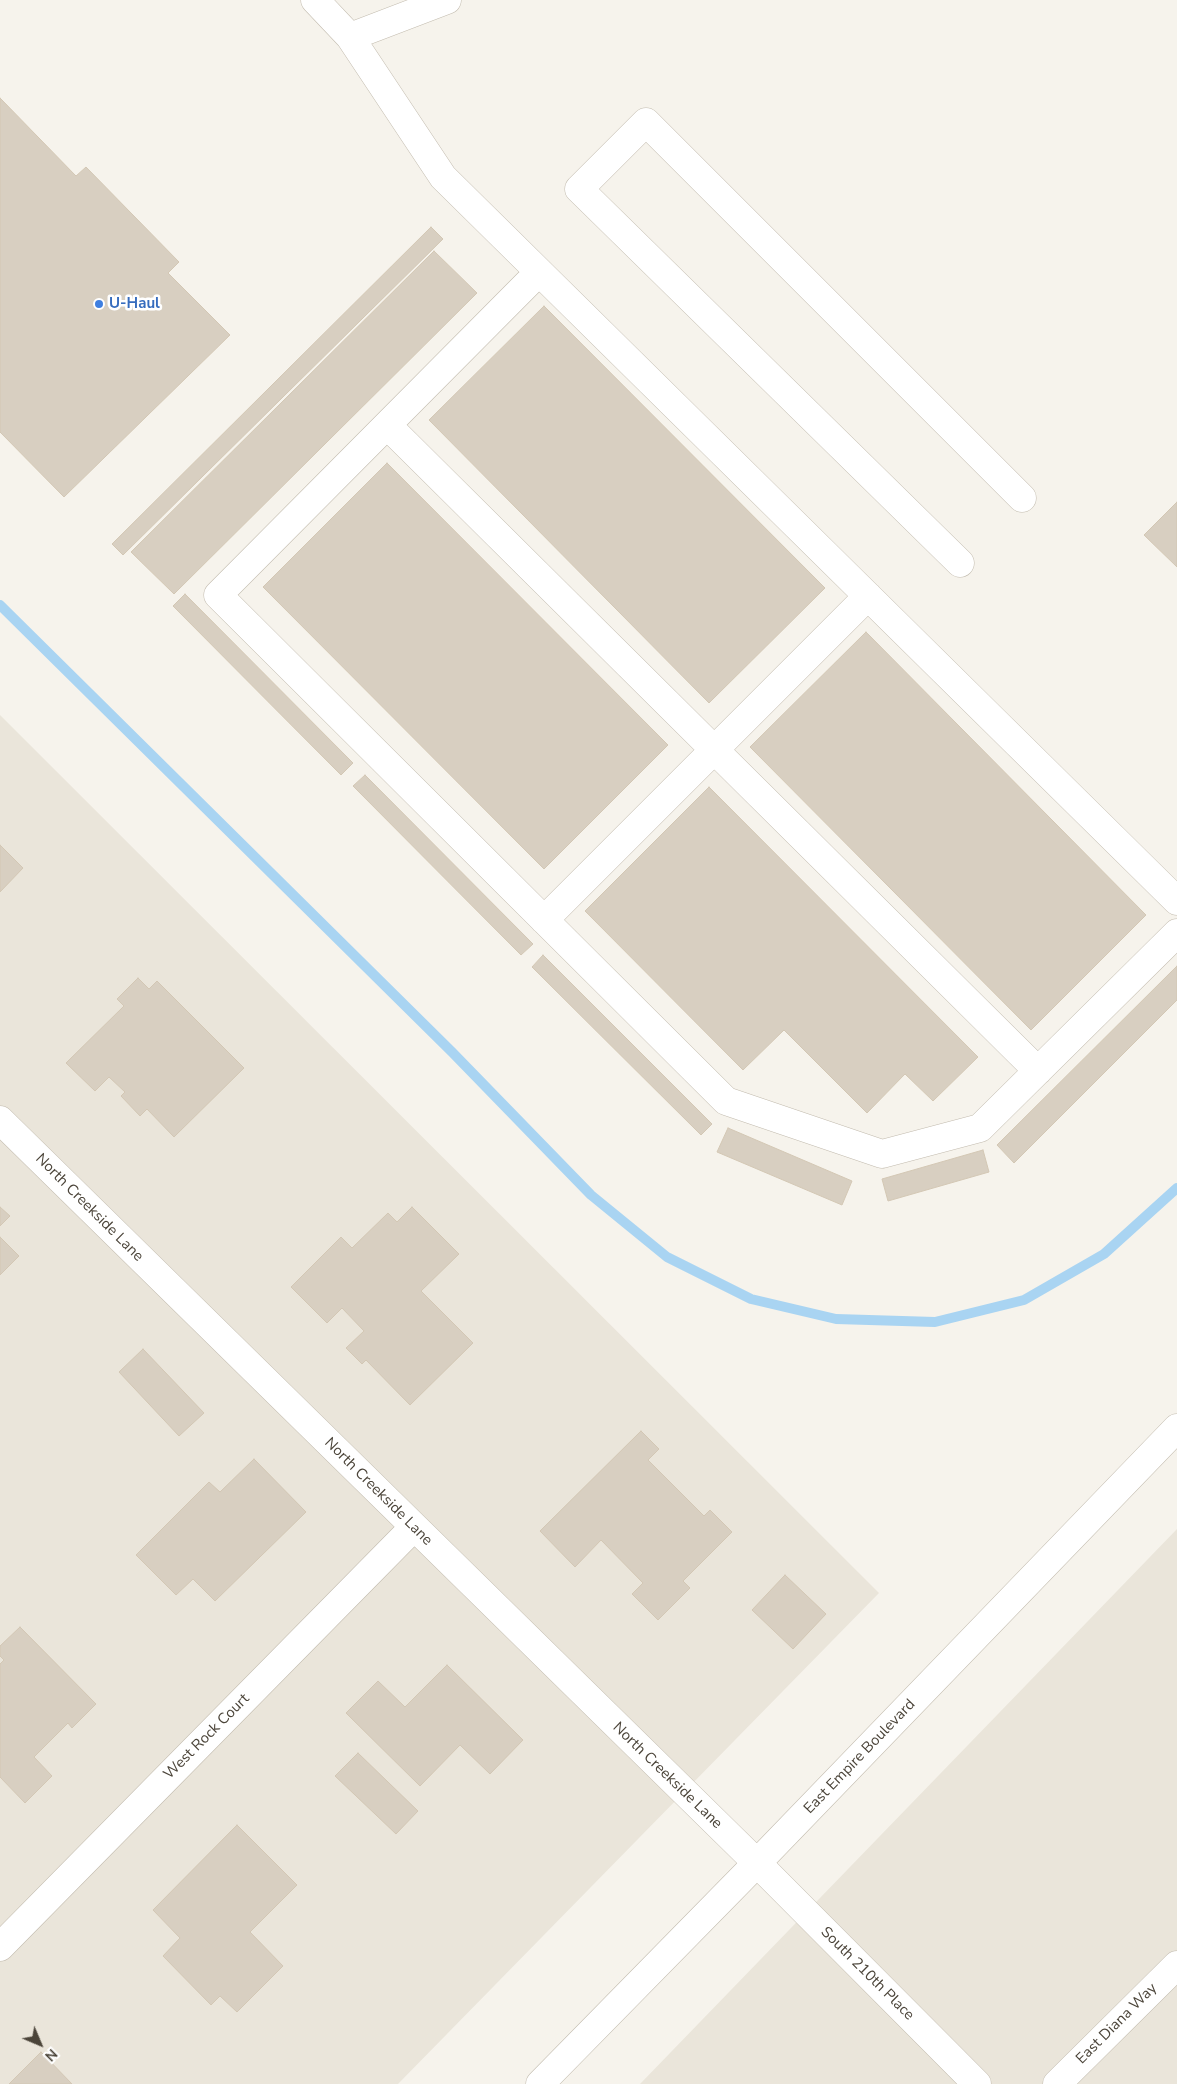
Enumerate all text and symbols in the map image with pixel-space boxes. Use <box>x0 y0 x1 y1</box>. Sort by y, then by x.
place label: U-Haul <box>109 295 160 313</box>
marker: U-Haul <box>93 298 105 310</box>
street label: North Creekside Lane <box>31 1150 147 1266</box>
street label: North Creekside Lane <box>320 1434 436 1550</box>
street label: West Rock Court <box>160 1690 254 1784</box>
street label: East Empire Boulevard <box>801 1696 919 1818</box>
street label: North Creekside Lane <box>608 1719 726 1833</box>
street label: South 210th Place <box>816 1923 918 2025</box>
street label: East Diana Way <box>1073 1980 1161 2068</box>
north arrow <box>15 2019 65 2069</box>
text: N <box>41 2045 61 2065</box>

